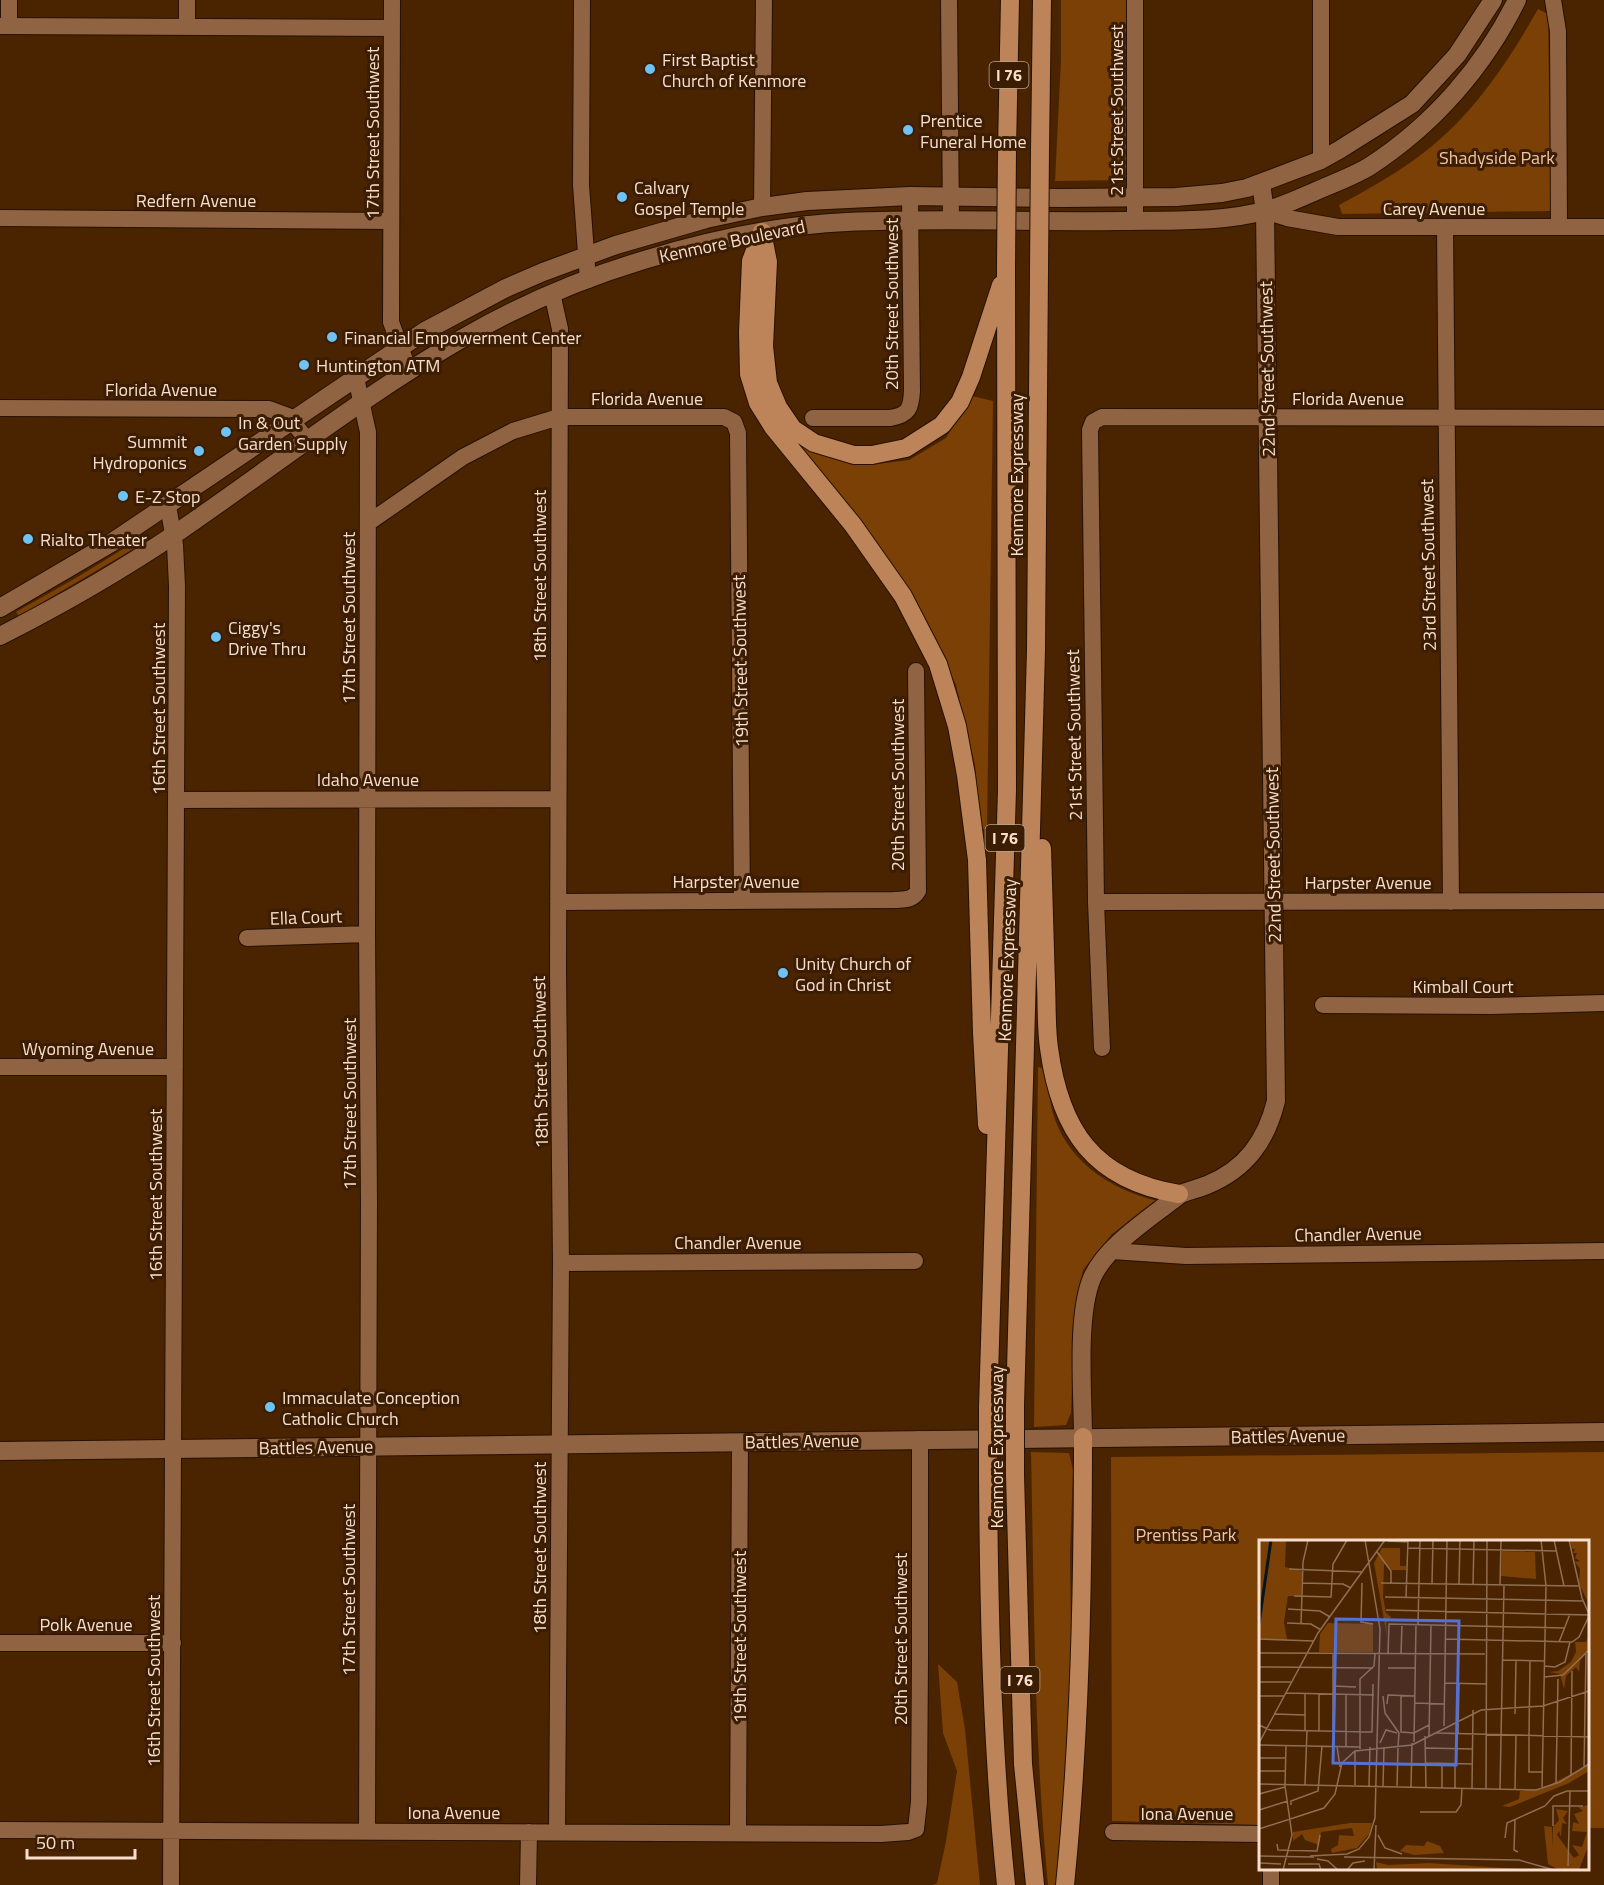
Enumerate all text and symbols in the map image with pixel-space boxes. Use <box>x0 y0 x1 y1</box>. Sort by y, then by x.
street label: 21st Street Southwest <box>1103 24 1130 196</box>
street label: 17th Street Southwest <box>359 46 386 219</box>
place label: First Baptist Church of Kenmore <box>662 46 806 94</box>
marker: First Baptist Church of Kenmore <box>643 62 657 76</box>
road number: I 76 <box>990 62 1028 88</box>
place label: Prentice Funeral Home <box>920 107 1027 155</box>
marker: Prentice Funeral Home <box>901 123 915 137</box>
park label: Shadyside Park <box>1439 144 1555 171</box>
place label: Calvary Gospel Temple <box>634 174 744 222</box>
street label: Redfern Avenue <box>136 187 256 214</box>
marker: Calvary Gospel Temple <box>615 190 629 204</box>
street label: Carey Avenue <box>1383 195 1485 222</box>
street label: Kenmore Boulevard <box>656 212 808 270</box>
street label: 20th Street Southwest <box>878 217 905 390</box>
street label: 22nd Street Southwest <box>1252 280 1282 457</box>
place label: Financial Empowerment Center <box>344 324 582 351</box>
marker: Financial Empowerment Center <box>325 330 339 344</box>
place label: Huntington ATM <box>316 352 440 379</box>
marker: Huntington ATM <box>297 358 311 372</box>
street label: Florida Avenue <box>105 376 217 403</box>
street label: Florida Avenue <box>591 385 703 412</box>
street label: Florida Avenue <box>1292 385 1404 412</box>
street label: Kenmore Expressway <box>1003 393 1030 557</box>
place label: In & Out Garden Supply <box>238 409 348 457</box>
marker: In & Out Garden Supply <box>219 425 233 439</box>
place label: Summit Hydroponics <box>92 428 188 476</box>
marker: Summit Hydroponics <box>192 444 206 458</box>
street label: 23rd Street Southwest <box>1413 478 1443 651</box>
place label: E-Z Stop <box>135 483 200 510</box>
marker: E-Z Stop <box>116 489 130 503</box>
street label: 18th Street Southwest <box>526 489 553 662</box>
place label: Rialto Theater <box>40 526 147 553</box>
street label: 17th Street Southwest <box>335 531 362 704</box>
marker: Rialto Theater <box>21 532 35 546</box>
street label: 19th Street Southwest <box>725 574 755 748</box>
place label: Ciggy's Drive Thru <box>228 614 306 662</box>
street label: 16th Street Southwest <box>145 622 172 795</box>
marker: Ciggy's Drive Thru <box>209 630 223 644</box>
street label: 21st Street Southwest <box>1059 648 1089 821</box>
street label: 20th Street Southwest <box>884 698 911 871</box>
street label: Idaho Avenue <box>317 766 419 793</box>
street label: 22nd Street Southwest <box>1258 766 1288 943</box>
road number: I 76 <box>986 825 1024 851</box>
street label: Harpster Avenue <box>672 868 800 895</box>
street label: Harpster Avenue <box>1304 869 1432 896</box>
street label: Kenmore Expressway <box>991 878 1023 1042</box>
street label: Ella Court <box>269 902 343 932</box>
place label: Unity Church of God in Christ <box>795 950 911 998</box>
marker: Unity Church of God in Christ <box>776 966 790 980</box>
street label: Kimball Court <box>1412 973 1514 1000</box>
street label: 18th Street Southwest <box>525 975 555 1149</box>
street label: 17th Street Southwest <box>336 1017 363 1190</box>
street label: Wyoming Avenue <box>22 1035 154 1062</box>
street label: 16th Street Southwest <box>142 1108 169 1281</box>
street label: Chandler Avenue <box>1294 1219 1422 1249</box>
street label: Chandler Avenue <box>674 1229 802 1256</box>
street label: Kenmore Expressway <box>983 1365 1010 1529</box>
place label: Immaculate Conception Catholic Church <box>282 1384 460 1432</box>
marker: Immaculate Conception Catholic Church <box>263 1400 277 1414</box>
street label: Battles Avenue <box>1230 1422 1346 1450</box>
street label: Battles Avenue <box>744 1427 860 1455</box>
street label: Battles Avenue <box>258 1433 374 1461</box>
street label: 18th Street Southwest <box>526 1461 553 1634</box>
street label: 17th Street Southwest <box>335 1503 362 1676</box>
park label: Prentiss Park <box>1136 1521 1237 1548</box>
inset map <box>1259 1540 1589 1870</box>
street label: 19th Street Southwest <box>726 1550 753 1723</box>
street label: 20th Street Southwest <box>887 1552 914 1725</box>
street label: 16th Street Southwest <box>140 1594 167 1767</box>
street label: Polk Avenue <box>39 1611 133 1638</box>
road number: I 76 <box>1000 1667 1040 1693</box>
street label: Iona Avenue <box>408 1799 500 1826</box>
street label: Iona Avenue <box>1141 1800 1233 1827</box>
scale bar <box>27 1822 135 1860</box>
text: 50 m <box>36 1829 75 1856</box>

